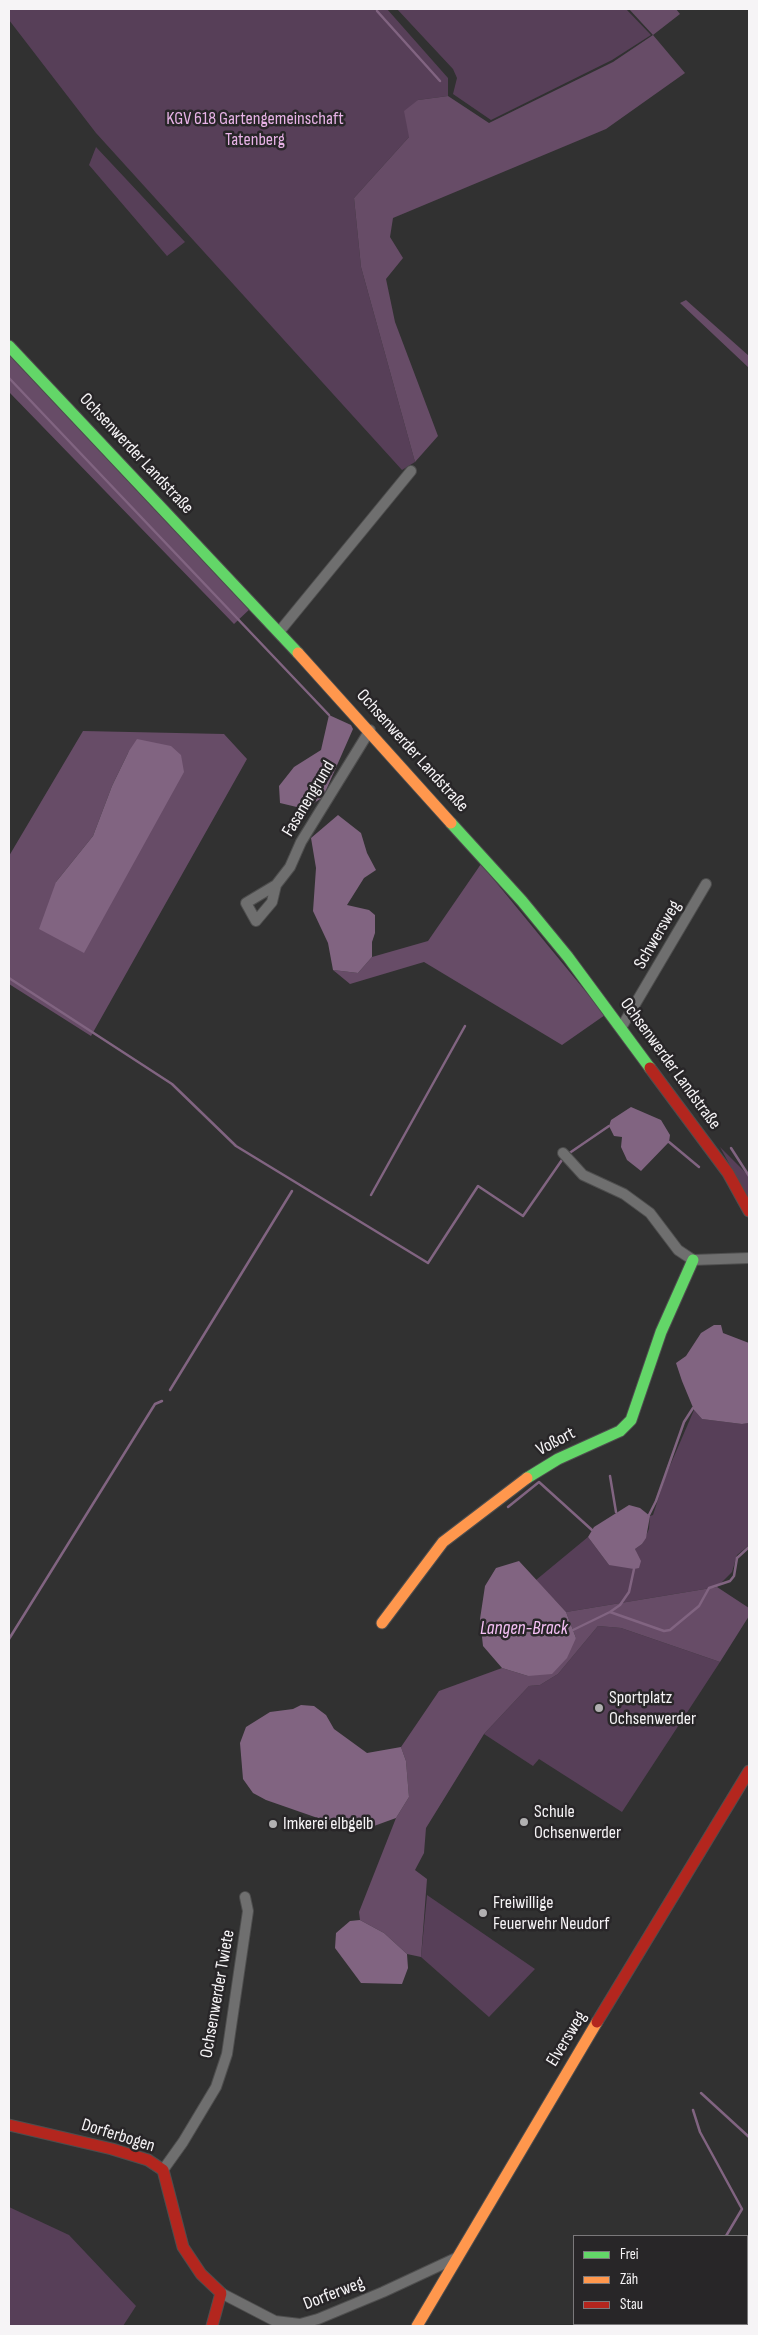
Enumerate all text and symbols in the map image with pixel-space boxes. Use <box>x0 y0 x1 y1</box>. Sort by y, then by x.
park label: KGV 618 Gartengemeinschaft Tatenberg <box>166 108 344 150</box>
street label: Ochsenwerder Landstraße <box>74 389 198 519</box>
street label: Ochsenwerder Landstraße <box>351 685 473 817</box>
street label: Fasanengrund <box>278 757 340 841</box>
street label: Schwersweg <box>630 897 686 973</box>
street label: Ochsenwerder Landstraße <box>615 994 725 1134</box>
street label: Voßort <box>533 1423 579 1461</box>
water label: Langen-Brack <box>480 1618 568 1640</box>
place label: Sportplatz Ochsenwerder <box>609 1687 696 1730</box>
marker: Sportplatz Ochsenwerder <box>593 1702 605 1714</box>
place label: Schule Ochsenwerder <box>534 1801 621 1844</box>
place label: Imkerei elbgelb <box>283 1813 374 1835</box>
marker: Schule Ochsenwerder <box>518 1816 530 1828</box>
marker: Imkerei elbgelb <box>267 1818 279 1830</box>
place label: Freiwillige Feuerwehr Neudorf <box>493 1892 610 1935</box>
marker: Freiwillige Feuerwehr Neudorf <box>477 1907 489 1919</box>
street label: Ochsenwerder Twiete <box>196 1928 240 2060</box>
street label: Elversweg <box>542 2007 592 2071</box>
street label: Dorferbogen <box>79 2115 157 2157</box>
legend <box>573 2235 748 2325</box>
text: Frei <box>620 2245 639 2264</box>
text: Zäh <box>620 2270 638 2289</box>
street label: Dorferweg <box>300 2273 368 2315</box>
text: Stau <box>620 2295 643 2314</box>

